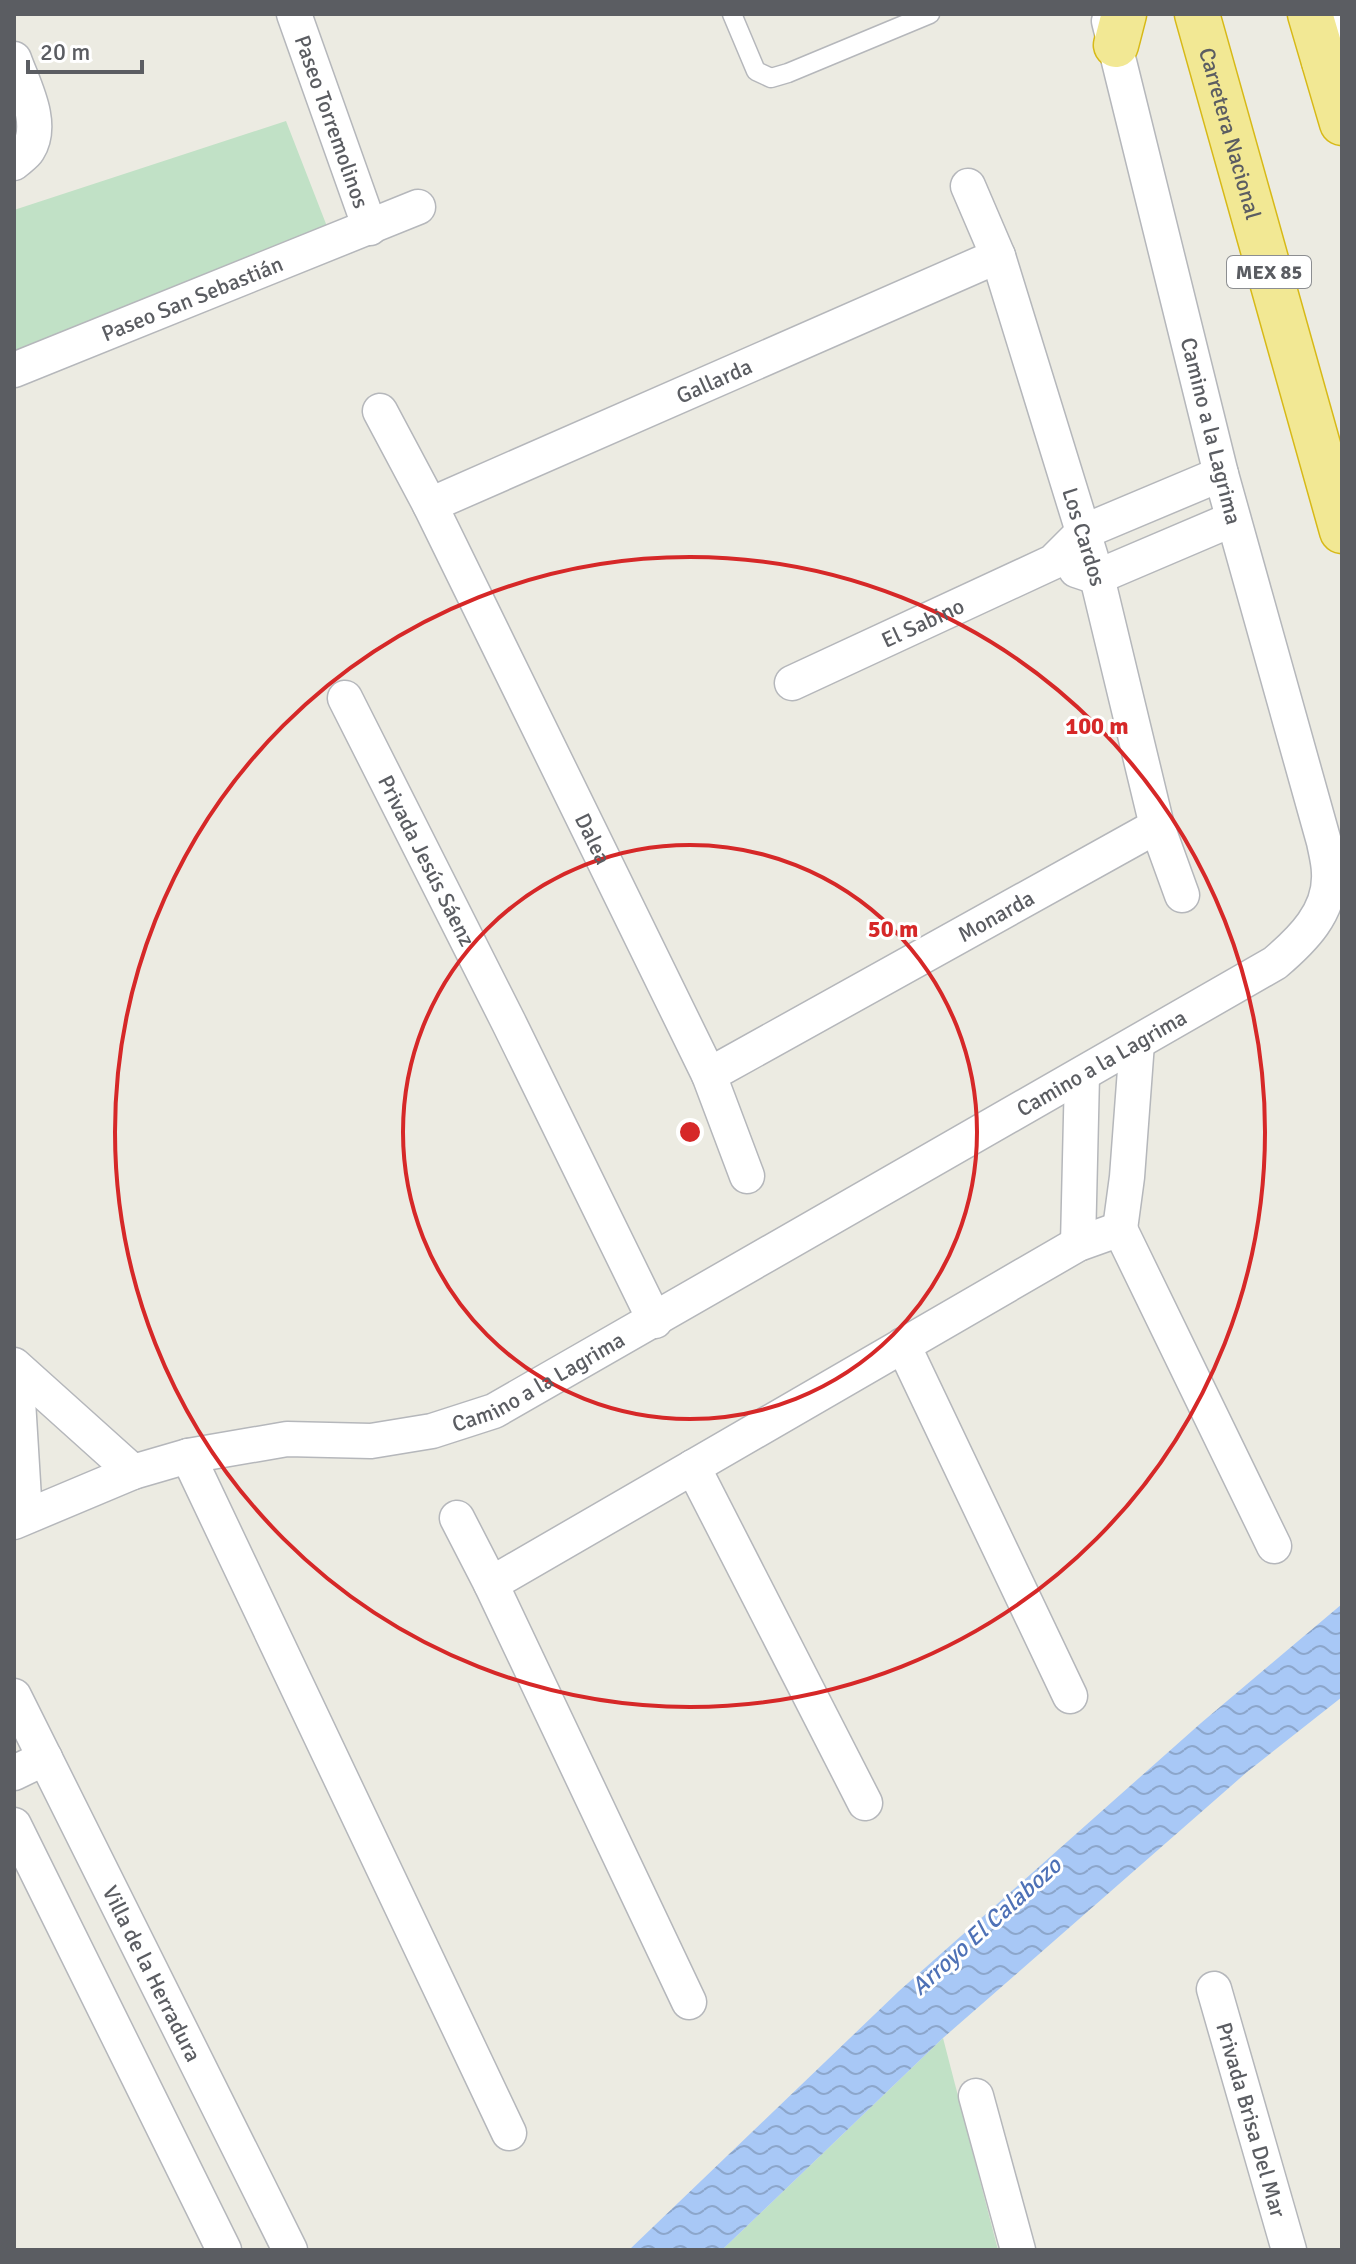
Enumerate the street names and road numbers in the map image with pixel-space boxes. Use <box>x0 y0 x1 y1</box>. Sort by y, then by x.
street label: Paseo Torremolinos <box>289 31 375 212</box>
street label: Carretera Nacional <box>1194 44 1267 222</box>
street label: Paseo San Sebastián <box>98 250 287 347</box>
road number: MEX 85 <box>1227 256 1311 288</box>
street label: Camino a la Lagrima <box>1175 335 1247 527</box>
street label: Gallarda <box>672 352 756 409</box>
street label: Los Cardos <box>1057 484 1112 589</box>
street label: El Sabino <box>877 592 968 653</box>
street label: Privada Jesús Sáenz <box>373 770 482 951</box>
street label: Dalea <box>569 809 617 869</box>
street label: Monarda <box>953 884 1039 948</box>
street label: Camino a la Lagrima <box>1011 1003 1191 1122</box>
street label: Camino a la Lagrima <box>448 1326 629 1437</box>
street label: Villa de la Herradura <box>97 1881 207 2066</box>
street label: Privada Brisa Del Mar <box>1211 2019 1292 2220</box>

